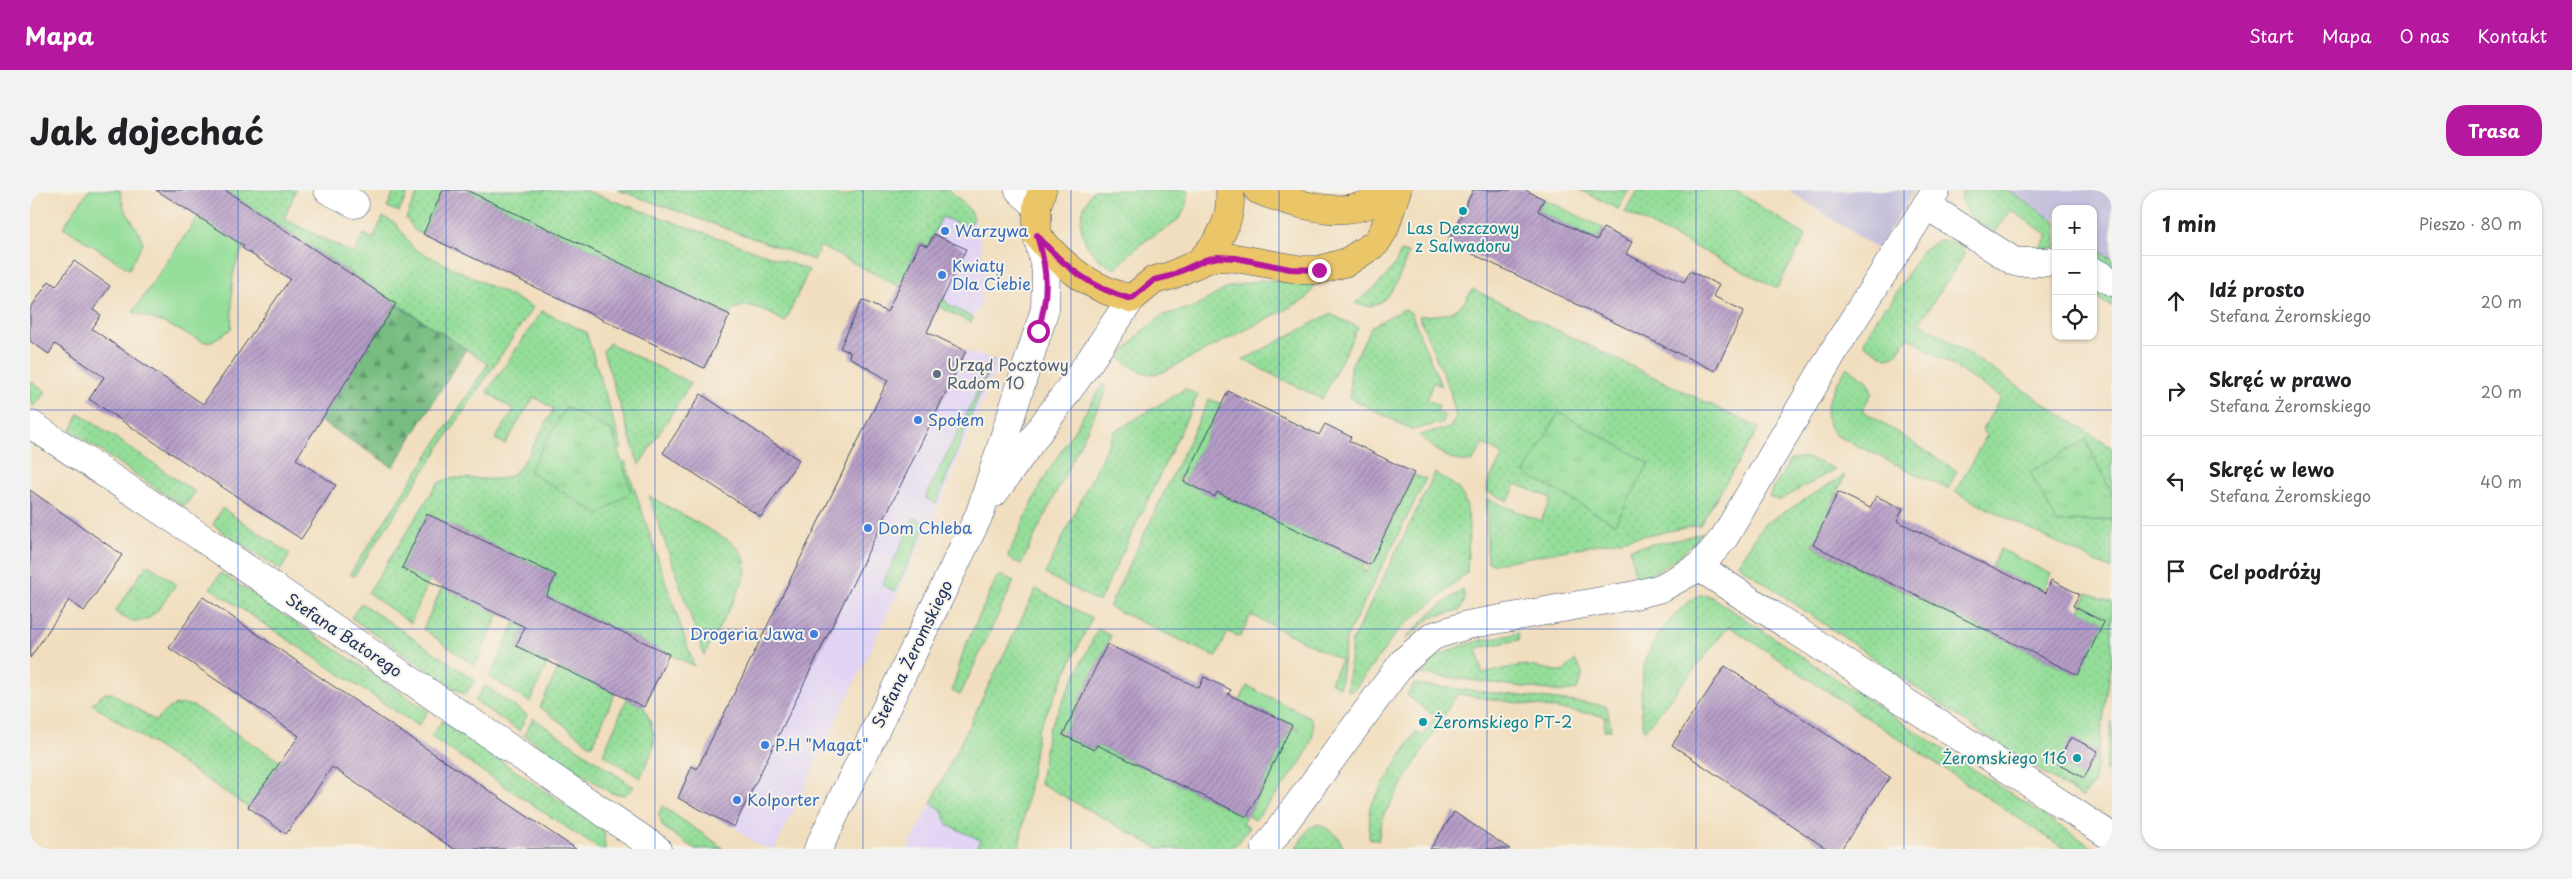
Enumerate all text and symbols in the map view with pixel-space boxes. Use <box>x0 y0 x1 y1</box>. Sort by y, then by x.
text: Mapa <box>25 17 94 53</box>
text: Start <box>2249 22 2294 49</box>
text: Mapa <box>2322 22 2371 49</box>
text: O nas <box>2399 22 2449 49</box>
text: Kontakt <box>2477 22 2547 49</box>
text: Jak dojechać <box>30 104 264 157</box>
button: Trasa <box>2446 105 2542 156</box>
marker: Las Deszczowy z Salwadoru <box>1457 205 1469 217</box>
map controls <box>2052 205 2097 340</box>
button: + <box>2052 205 2097 250</box>
text: 1 min <box>2162 207 2216 239</box>
text: Pieszo · 80 m <box>2419 211 2522 235</box>
place label: Las Deszczowy z Salwadoru <box>1407 215 1519 257</box>
place label: Warzywa <box>955 218 1028 242</box>
marker: Warzywa <box>939 225 951 237</box>
button: − <box>2052 250 2097 295</box>
place label: Kwiaty Dla Ciebie <box>952 253 1031 295</box>
route end <box>1308 259 1331 282</box>
marker: Kwiaty Dla Ciebie <box>936 269 948 281</box>
text: Idź prosto <box>2209 275 2305 303</box>
icon: ahead <box>2162 287 2190 315</box>
text: 20 m <box>2481 289 2522 313</box>
button: locate <box>2052 295 2097 340</box>
text: Stefana Żeromskiego <box>2209 303 2371 327</box>
route start <box>1027 320 1050 343</box>
place label: Urząd Pocztowy Radom 10 <box>947 352 1069 394</box>
text: Skręć w prawo <box>2209 365 2352 393</box>
marker: Urząd Pocztowy Radom 10 <box>931 368 943 380</box>
icon: right <box>2162 377 2190 405</box>
text: 20 m <box>2481 379 2522 403</box>
text: Stefana Żeromskiego <box>2209 393 2371 417</box>
place label: Społem <box>928 407 984 431</box>
marker: Społem <box>912 414 924 426</box>
text: Skręć w lewo <box>2209 455 2334 483</box>
icon: left <box>2162 467 2190 495</box>
text: 40 m <box>2480 469 2522 493</box>
text: Stefana Żeromskiego <box>2209 483 2371 507</box>
place label: Dom Chleba <box>878 515 972 539</box>
marker: Dom Chleba <box>862 522 874 534</box>
icon: arrive <box>2162 557 2190 585</box>
text: Cel podróży <box>2209 557 2321 585</box>
street label: Stefana Żeromskiego <box>865 575 957 732</box>
street label: Stefana Batorego <box>281 586 408 682</box>
place label: Drogeria Jawa <box>690 621 804 645</box>
marker: Drogeria Jawa <box>808 628 820 640</box>
place label: Żeromskiego PT-2 <box>1433 709 1572 733</box>
marker: Żeromskiego PT-2 <box>1417 716 1429 728</box>
place label: P.H "Magat" <box>775 732 869 756</box>
marker: P.H "Magat" <box>759 739 771 751</box>
place label: Żeromskiego 116 <box>1942 745 2067 769</box>
marker: Żeromskiego 116 <box>2071 752 2083 764</box>
place label: Kolporter <box>747 787 820 811</box>
marker: Kolporter <box>731 794 743 806</box>

